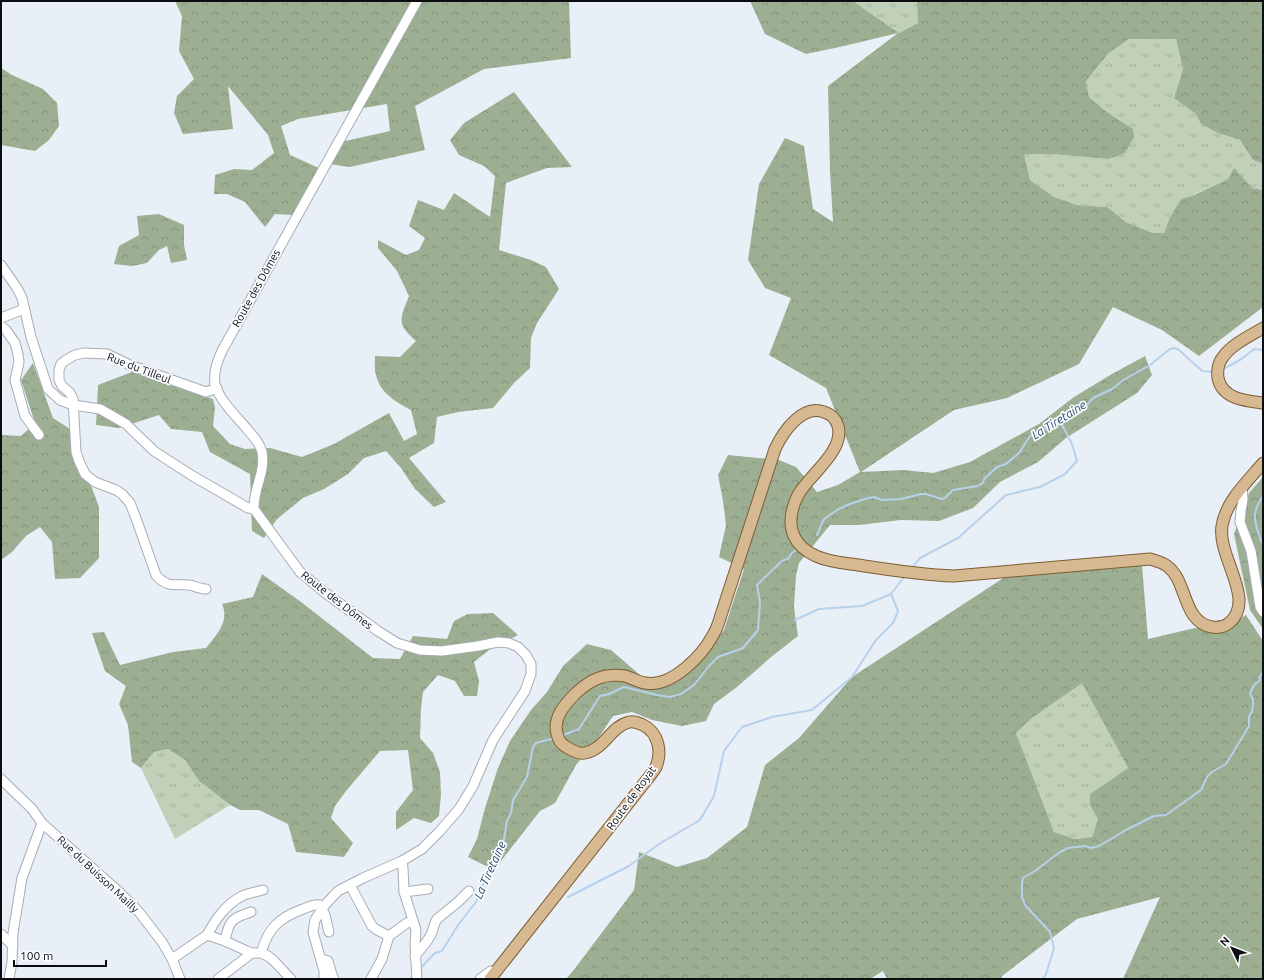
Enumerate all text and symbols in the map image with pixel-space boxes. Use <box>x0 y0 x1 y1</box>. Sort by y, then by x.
street label: Route des Dômes <box>230 247 282 329</box>
street label: Rue du Tilleul <box>106 350 173 386</box>
water label: La Tiretaine <box>1029 398 1088 441</box>
street label: Route des Dômes <box>299 569 375 632</box>
street label: Route de Royat <box>604 763 659 832</box>
street label: Rue du Buisson Mailly <box>55 833 142 915</box>
water label: La Tiretaine <box>471 839 508 901</box>
north arrow <box>1212 928 1252 968</box>
text: N <box>1217 934 1232 948</box>
scale bar <box>14 942 106 968</box>
text: 100 m <box>20 949 53 962</box>

